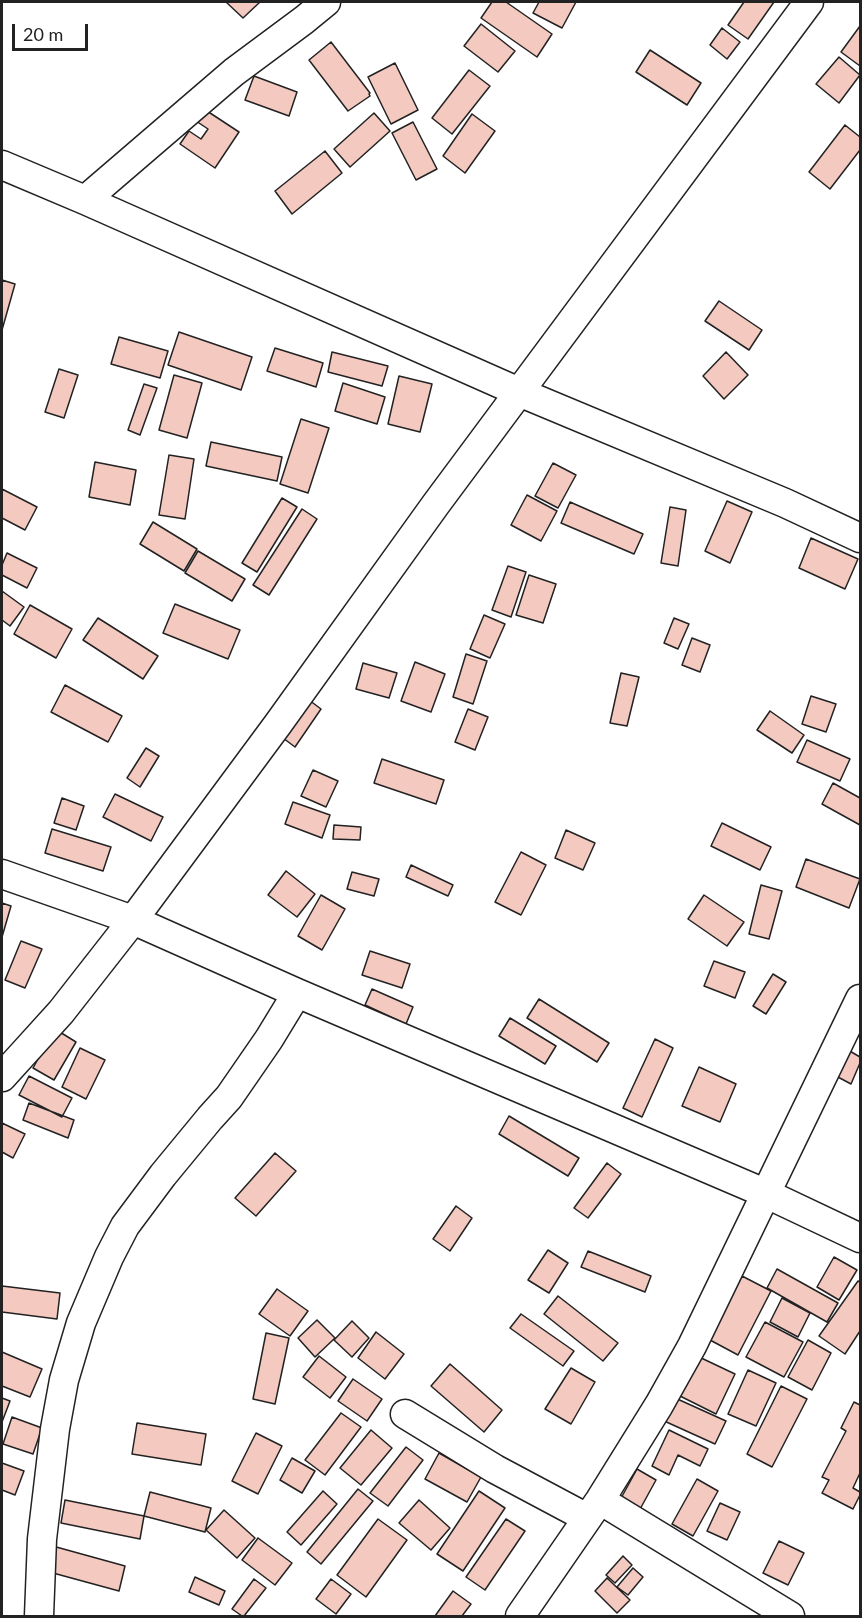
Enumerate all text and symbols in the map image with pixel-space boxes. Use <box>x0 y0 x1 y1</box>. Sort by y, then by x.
scale bar <box>15 12 92 50</box>
text: 20 m <box>23 23 63 45</box>

